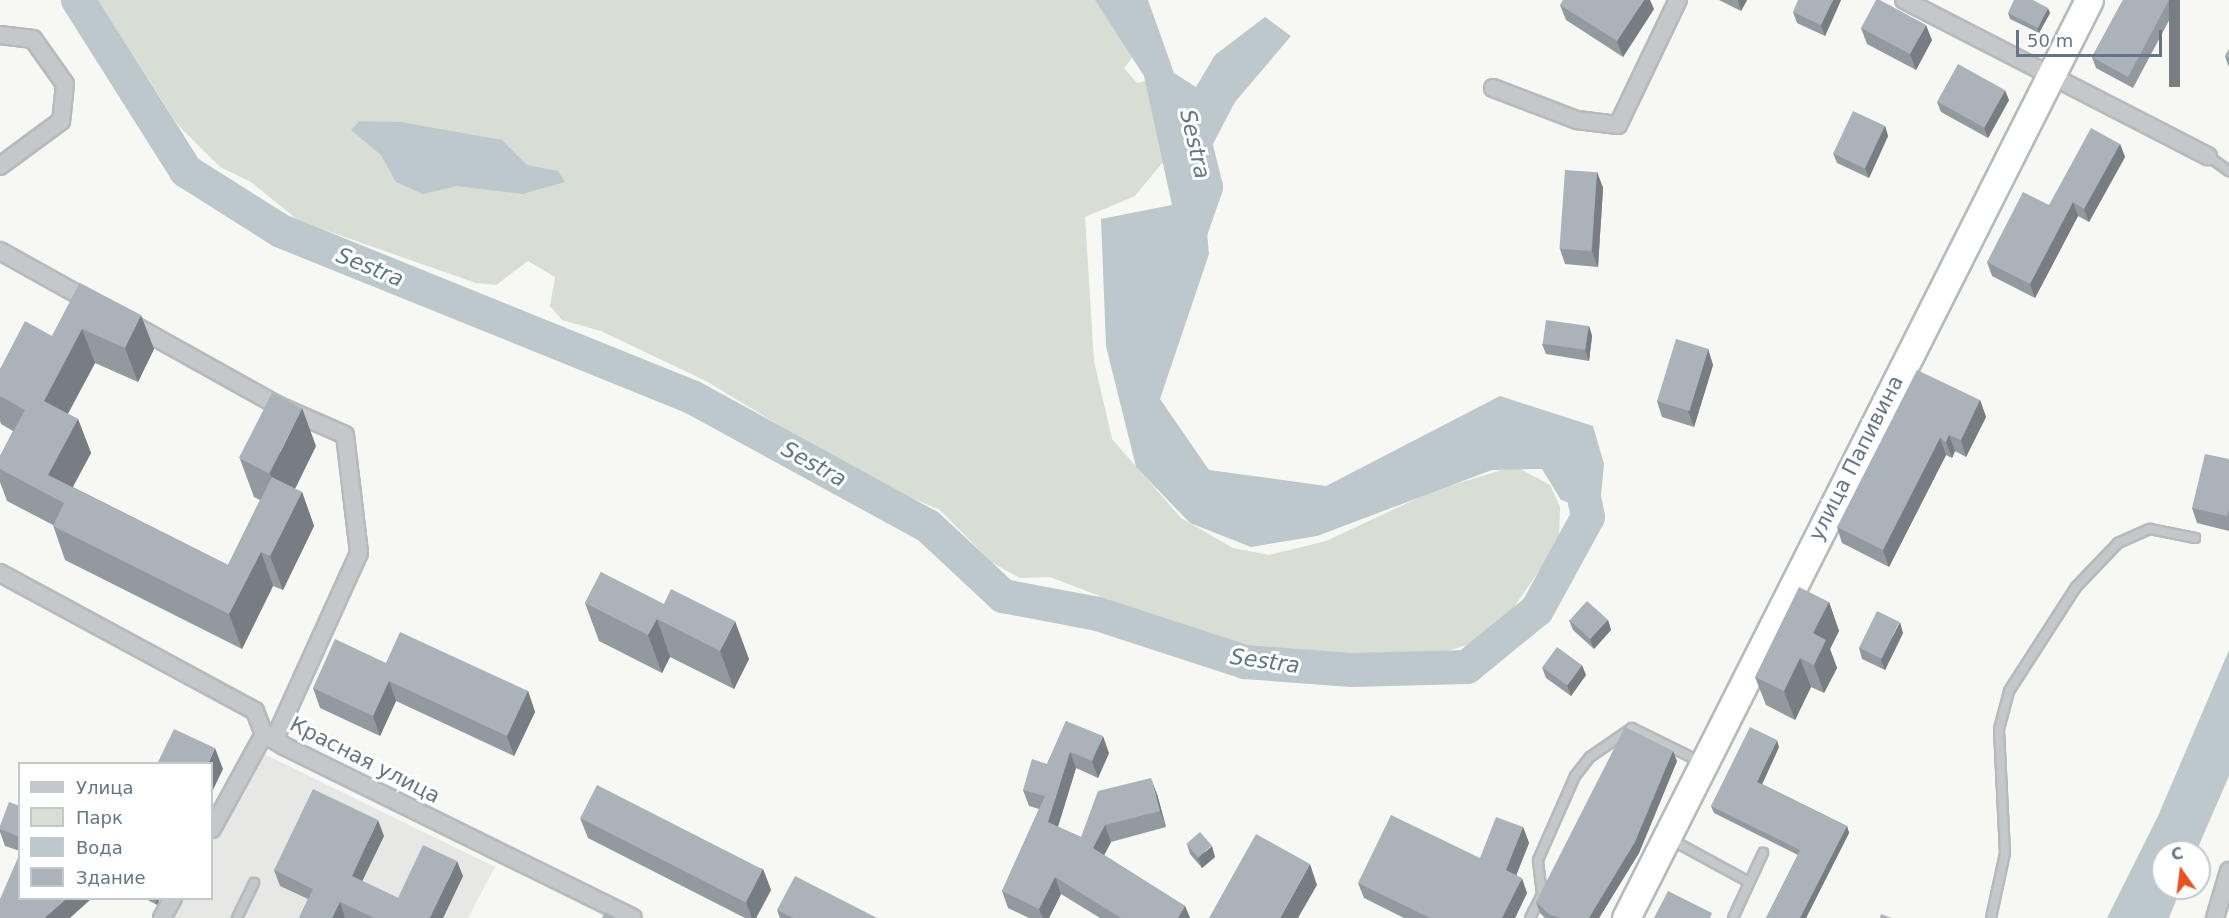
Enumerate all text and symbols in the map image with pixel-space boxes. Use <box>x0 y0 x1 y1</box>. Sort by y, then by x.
scale bar <box>2019 18 2164 56</box>
text: 50 m <box>2027 30 2073 51</box>
water label: Sestra <box>1174 107 1216 181</box>
water label: Sestra <box>333 242 407 292</box>
street label: улица Папивина <box>1803 371 1909 545</box>
water label: Sestra <box>777 435 851 493</box>
water label: Sestra <box>1228 643 1302 679</box>
street label: Красная улица <box>286 711 444 809</box>
legend <box>18 762 213 900</box>
text: Улица <box>76 777 133 798</box>
text: Парк <box>76 807 123 828</box>
text: Вода <box>76 837 123 858</box>
north arrow <box>2151 840 2211 900</box>
text: С <box>2169 843 2185 865</box>
text: Здание <box>76 867 146 888</box>

